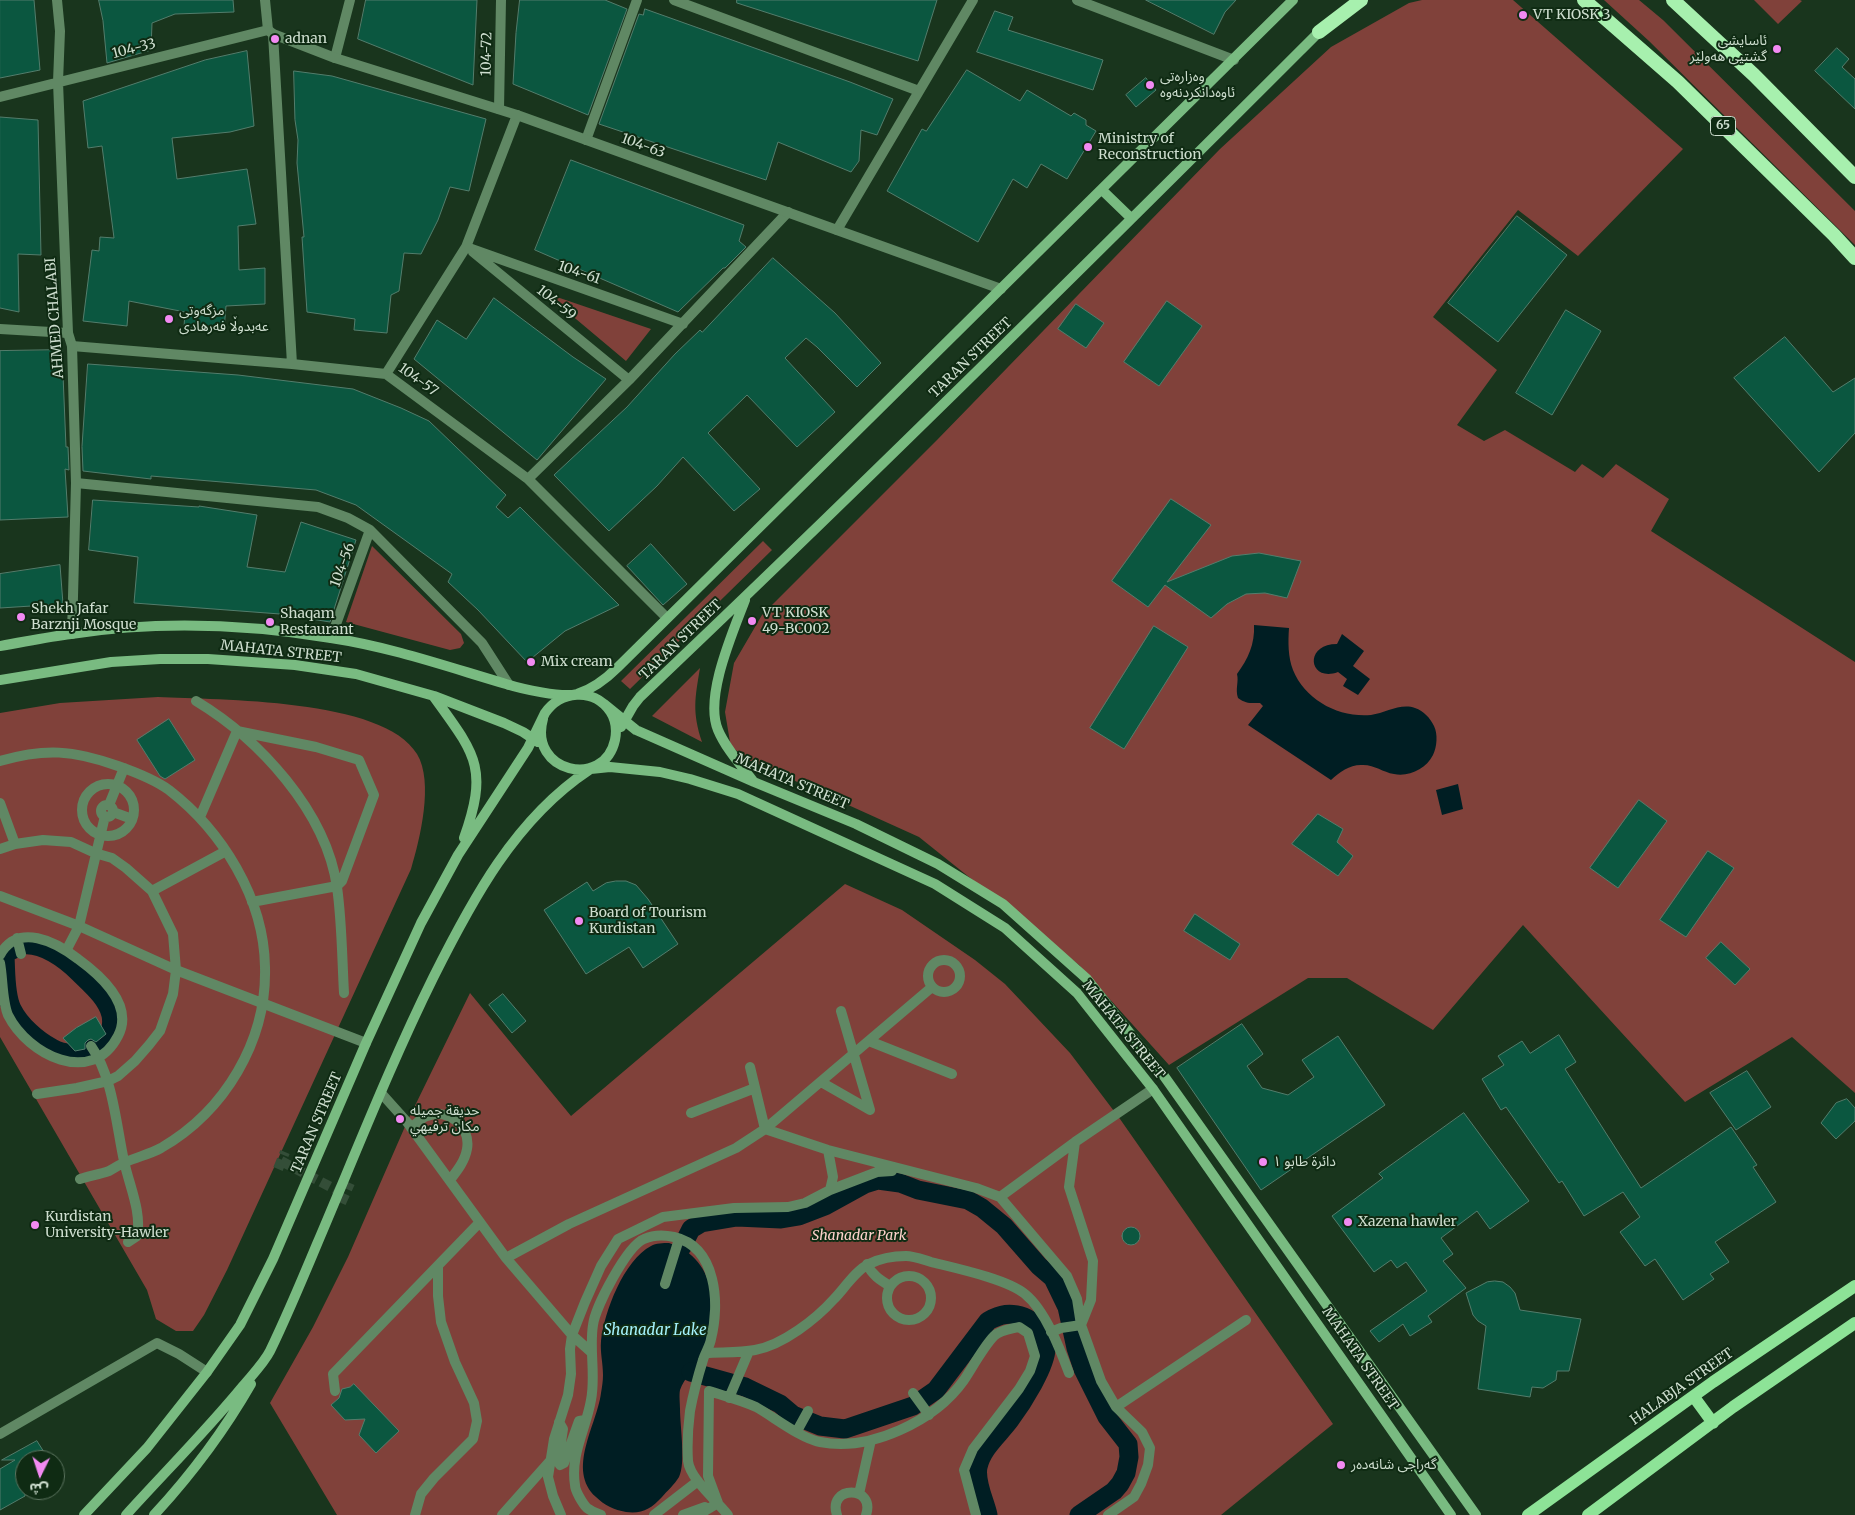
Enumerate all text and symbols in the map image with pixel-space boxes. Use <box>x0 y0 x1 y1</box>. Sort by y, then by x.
place label: VT KIOSK 3 <box>1533 7 1611 23</box>
marker: VT KIOSK 3 <box>1517 9 1529 21</box>
place label: adnan <box>285 31 327 47</box>
street label: 104-72 <box>478 32 496 76</box>
marker: adnan <box>269 33 281 45</box>
place label: ئاسایشی گشتیی هەولێر <box>1690 33 1767 65</box>
street label: 104-33 <box>110 35 158 63</box>
marker: ئاسایشی گشتیی هەولێر <box>1771 43 1783 55</box>
place label: وەزارەتی ئاوەدانکردنەوە <box>1160 69 1235 102</box>
marker: وەزارەتی ئاوەدانکردنەوە <box>1144 79 1156 91</box>
road number: 65 <box>1710 116 1736 136</box>
street label: 104-63 <box>619 130 667 162</box>
place label: Ministry of Reconstruction <box>1098 131 1202 164</box>
marker: Ministry of Reconstruction <box>1082 141 1094 153</box>
street label: AHMED CHALABI <box>42 257 68 379</box>
street label: 104-61 <box>555 258 603 288</box>
street label: 104-59 <box>533 282 579 324</box>
place label: مزگەوتی عەبدوڵا فەرهادی <box>179 303 269 336</box>
marker: مزگەوتی عەبدوڵا فەرهادی <box>163 313 175 325</box>
street label: TARAN STREET <box>926 314 1016 402</box>
street label: 104-57 <box>395 360 441 400</box>
street label: 104-56 <box>327 541 359 589</box>
street label: TARAN STREET <box>636 596 726 684</box>
place label: Shekh Jafar Barznji Mosque <box>31 601 136 634</box>
place label: VT KIOSK 49-BC002 <box>762 605 829 638</box>
place label: Shaqam Restaurant <box>280 606 354 638</box>
marker: Shekh Jafar Barznji Mosque <box>15 611 27 623</box>
marker: VT KIOSK 49-BC002 <box>746 615 758 627</box>
marker: Shaqam Restaurant <box>264 616 276 628</box>
street label: MAHATA STREET <box>220 637 342 667</box>
place label: Mix cream <box>541 654 613 670</box>
marker: Mix cream <box>525 656 537 668</box>
street label: MAHATA STREET <box>733 750 851 814</box>
place label: Board of Tourism Kurdistan <box>589 905 707 938</box>
marker: Board of Tourism Kurdistan <box>573 915 585 927</box>
street label: MAHATA STREET <box>1078 977 1168 1083</box>
street label: TARAN STREET <box>288 1070 346 1176</box>
place label: حديقة جميله مكان ترفيهي <box>410 1103 480 1136</box>
marker: حديقة جميله مكان ترفيهي <box>394 1113 406 1125</box>
place label: دائرة طابو ١ <box>1273 1154 1336 1170</box>
marker: دائرة طابو ١ <box>1257 1156 1269 1168</box>
place label: Kurdistan University-Hawler <box>45 1209 169 1242</box>
place label: Xazena hawler <box>1358 1214 1457 1230</box>
marker: Xazena hawler <box>1342 1216 1354 1228</box>
marker: Kurdistan University-Hawler <box>29 1219 41 1231</box>
park label: Shanadar Park <box>812 1228 906 1244</box>
street label: MAHATA STREET <box>1318 1304 1402 1414</box>
water label: Shanadar Lake <box>603 1322 707 1340</box>
street label: HALABJA STREET <box>1627 1345 1737 1429</box>
north arrow <box>15 1450 65 1500</box>
place label: گەراجی شانەدەر <box>1351 1457 1437 1473</box>
marker: گەراجی شانەدەر <box>1335 1459 1347 1471</box>
text: ش <box>29 1479 49 1499</box>

